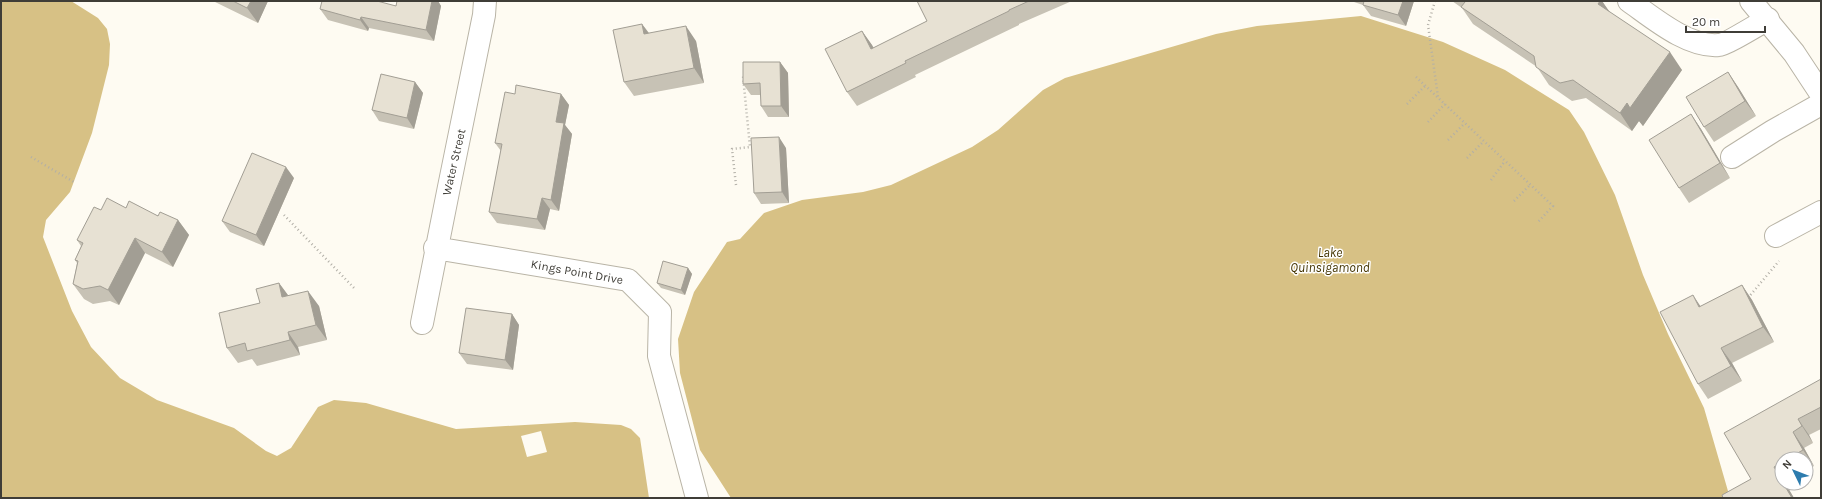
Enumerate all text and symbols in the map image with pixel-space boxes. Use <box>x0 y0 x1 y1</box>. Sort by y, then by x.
scale bar <box>1686 8 1765 34</box>
text: 20 m <box>1692 15 1720 29</box>
street label: Water Street <box>440 127 469 197</box>
water label: Lake Quinsigamond <box>1290 245 1370 275</box>
street label: Kings Point Drive <box>530 257 624 287</box>
north arrow <box>1774 451 1814 491</box>
text: N <box>1780 457 1794 472</box>

